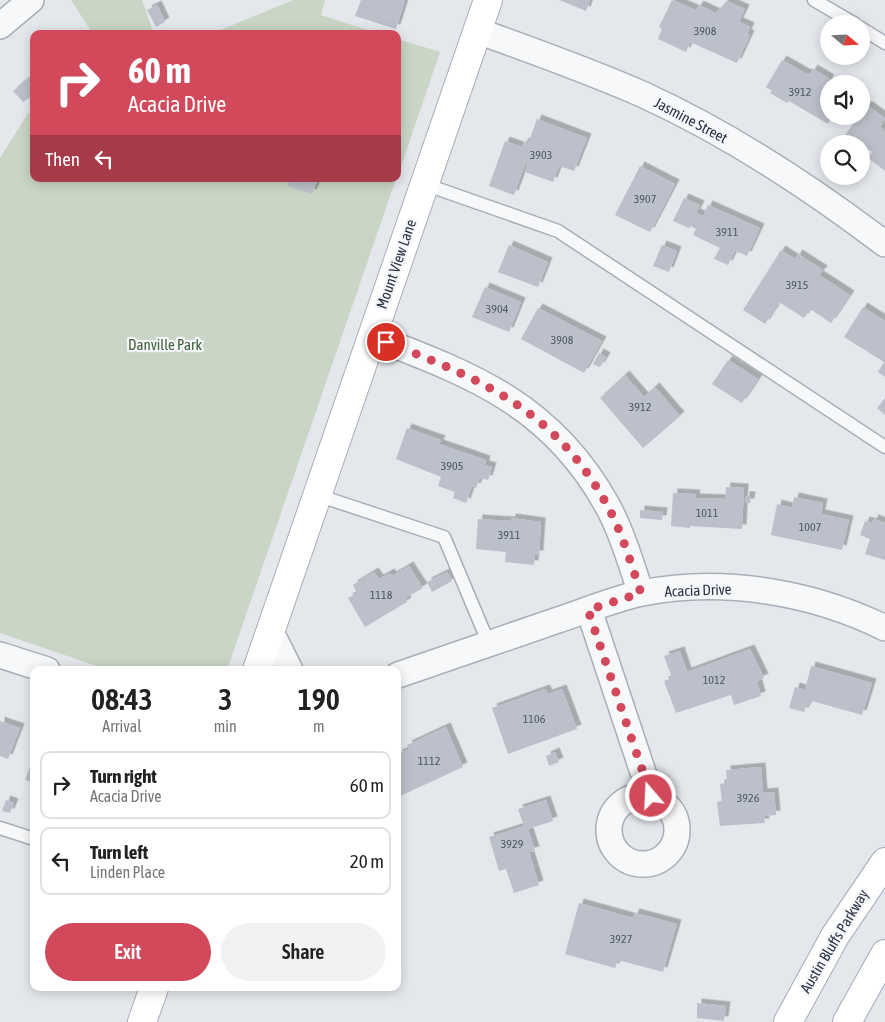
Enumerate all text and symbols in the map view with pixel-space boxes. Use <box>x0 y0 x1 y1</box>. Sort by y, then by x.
north arrow <box>820 15 870 65</box>
map controls <box>820 15 870 185</box>
house number: 3908 <box>694 24 717 38</box>
icon: right <box>45 50 110 115</box>
text: 60 m <box>128 50 191 90</box>
button: sound <box>820 75 870 125</box>
house number: 3912 <box>789 85 811 99</box>
text: Acacia Drive <box>128 91 226 117</box>
street label: Jasmine Street <box>652 94 730 146</box>
button: search <box>820 135 870 185</box>
icon: left <box>90 145 118 173</box>
text: Then <box>45 148 80 170</box>
house number: 3903 <box>530 148 552 162</box>
house number: 3907 <box>634 192 657 206</box>
street label: Mount View Lane <box>373 217 419 311</box>
house number: 3911 <box>716 225 739 239</box>
house number: 3915 <box>786 278 808 292</box>
house number: 3904 <box>486 302 509 316</box>
pin <box>365 321 407 363</box>
icon: arrive <box>372 328 400 356</box>
house number: 3908 <box>551 333 574 347</box>
park label: Danville Park <box>128 336 202 353</box>
house number: 3912 <box>629 400 651 414</box>
house number: 3905 <box>441 459 463 473</box>
house number: 1011 <box>696 506 719 520</box>
house number: 1007 <box>799 520 822 534</box>
house number: 3911 <box>498 528 521 542</box>
street label: Acacia Drive <box>664 580 732 600</box>
house number: 1118 <box>370 588 393 602</box>
house number: 1012 <box>703 673 725 687</box>
text: 08:43 <box>91 682 153 716</box>
text: 3 <box>218 682 232 716</box>
text: 190 <box>298 682 340 716</box>
house number: 1106 <box>523 712 546 726</box>
text: Arrival <box>102 717 141 735</box>
text: min <box>214 717 237 735</box>
text: m <box>313 717 325 735</box>
house number: 1112 <box>418 754 440 768</box>
text: Turn right <box>90 765 157 787</box>
position arrow <box>624 769 676 821</box>
icon: right <box>47 771 75 799</box>
text: 60 m <box>350 774 384 796</box>
text: Acacia Drive <box>90 787 162 805</box>
house number: 3926 <box>737 791 760 805</box>
house number: 3929 <box>501 837 524 851</box>
text: Turn left <box>90 841 148 863</box>
icon: left <box>47 847 75 875</box>
text: 20 m <box>350 850 384 872</box>
text: Linden Place <box>90 863 165 881</box>
street label: Austin Bluffs Parkway <box>796 886 872 996</box>
button: Exit <box>45 923 211 981</box>
button: Share <box>221 923 386 981</box>
house number: 3927 <box>610 932 633 946</box>

